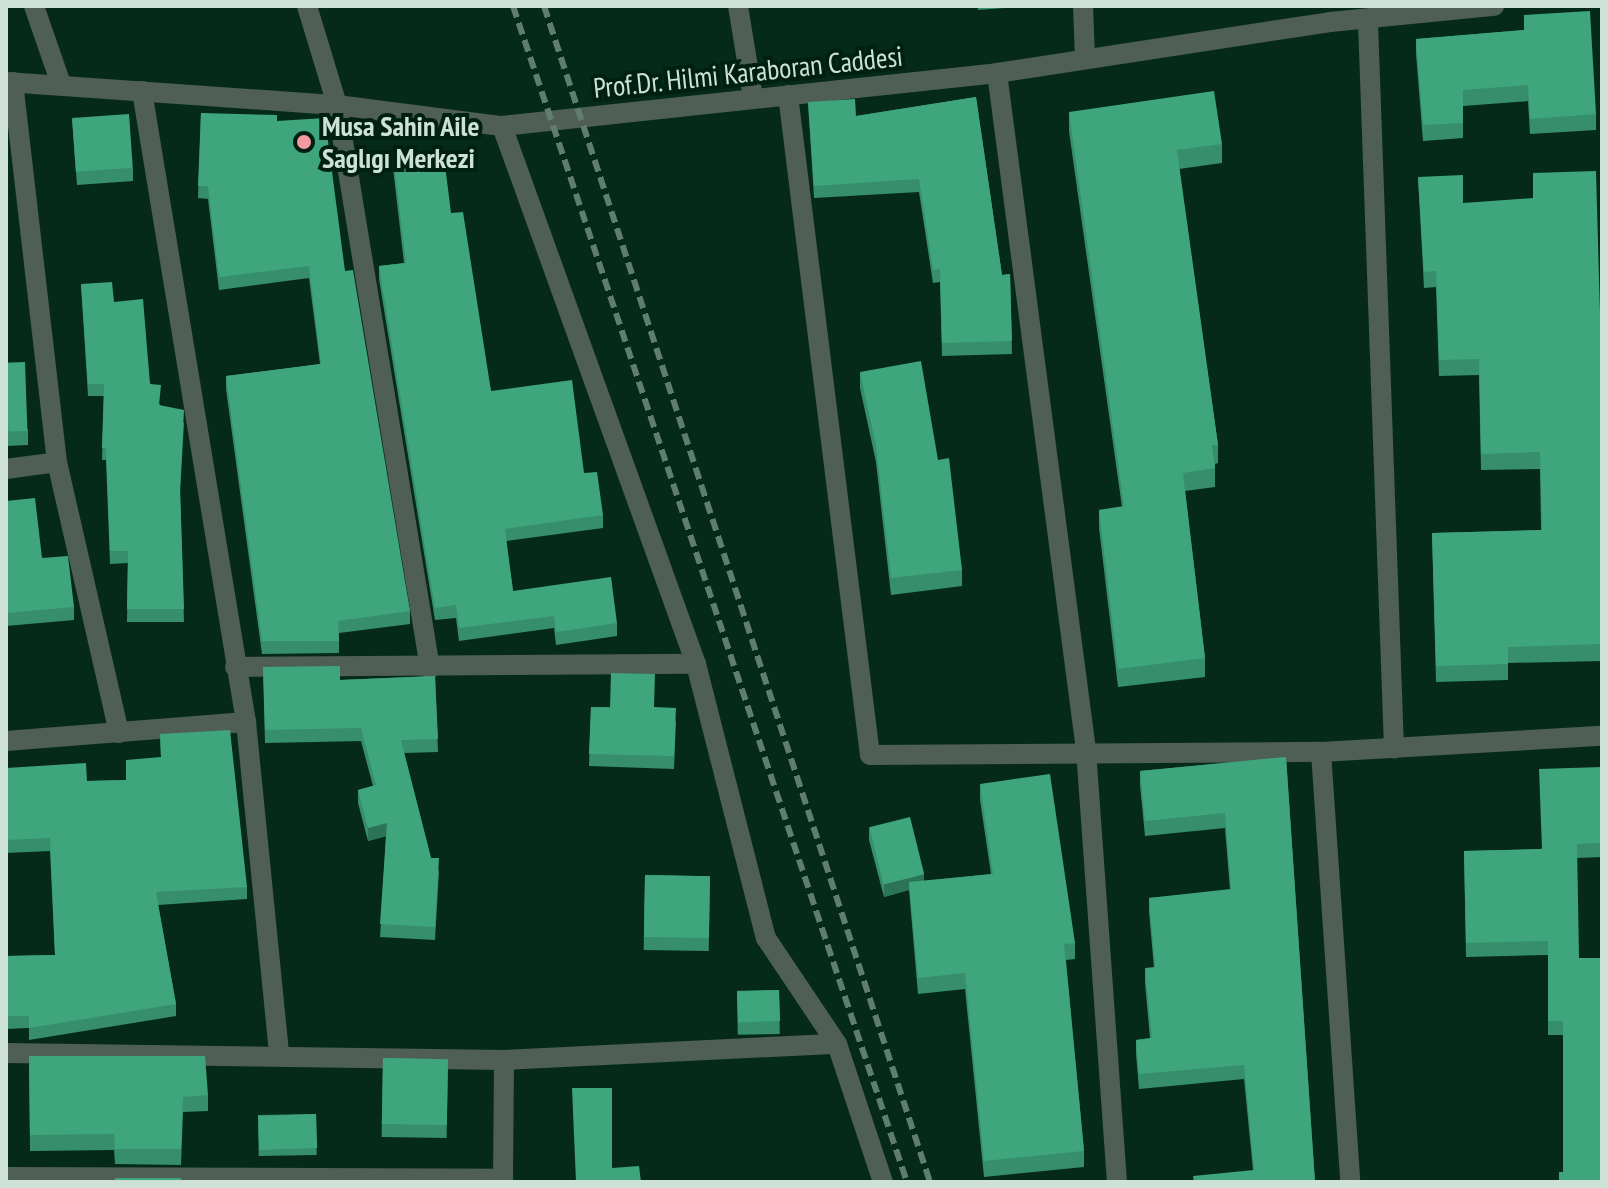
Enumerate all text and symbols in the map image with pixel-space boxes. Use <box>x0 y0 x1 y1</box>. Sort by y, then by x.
street label: Prof.Dr. Hilmi Karaboran Caddesi <box>591 39 905 105</box>
place label: Musa Sahin Aile Saglıgı Merkezi <box>322 109 480 175</box>
marker: Musa Sahin Aile Saglıgı Merkezi <box>293 131 315 153</box>

